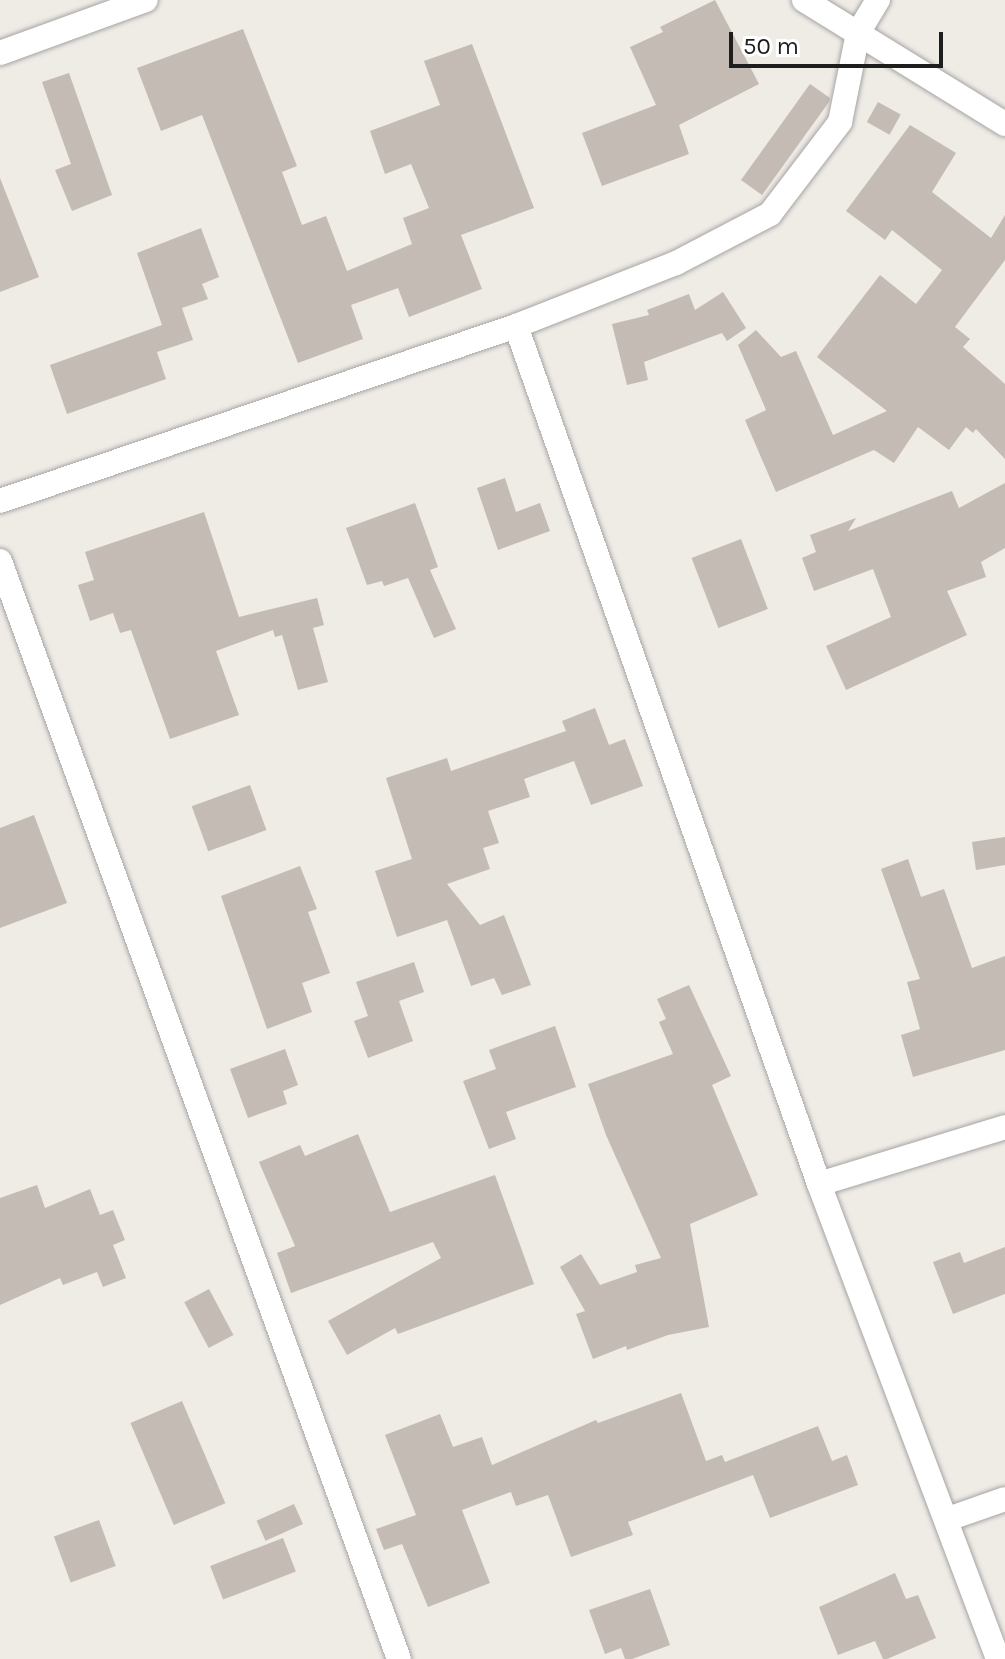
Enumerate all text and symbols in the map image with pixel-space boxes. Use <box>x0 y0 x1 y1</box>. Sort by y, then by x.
scale bar <box>733 16 947 66</box>
text: 50 m <box>743 32 799 60</box>

